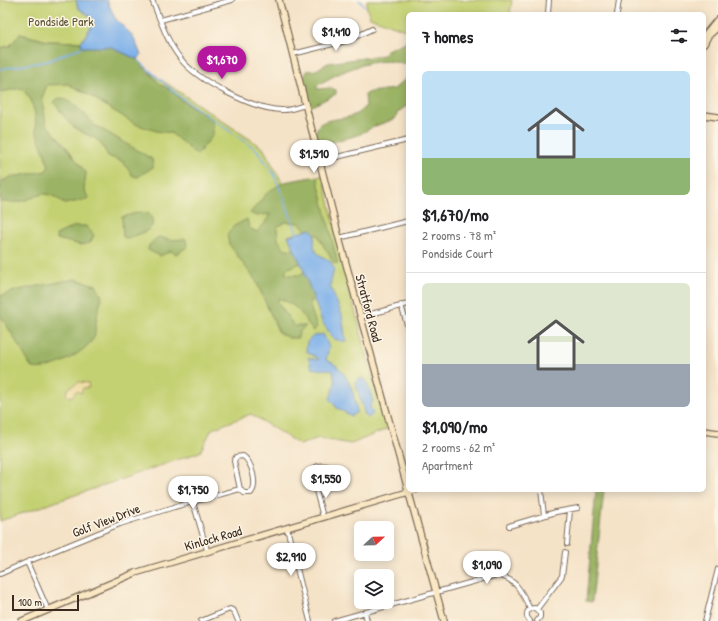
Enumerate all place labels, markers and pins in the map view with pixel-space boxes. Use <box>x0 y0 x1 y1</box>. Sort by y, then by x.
pin: $1,410 <box>303 18 369 52</box>
pin: $1,670 <box>189 46 255 80</box>
pin: $1,510 <box>281 140 347 174</box>
pin: $1,550 <box>293 465 359 499</box>
pin: $1,750 <box>160 476 226 510</box>
pin: $2,910 <box>258 543 324 577</box>
pin: $1,090 <box>454 551 520 585</box>

